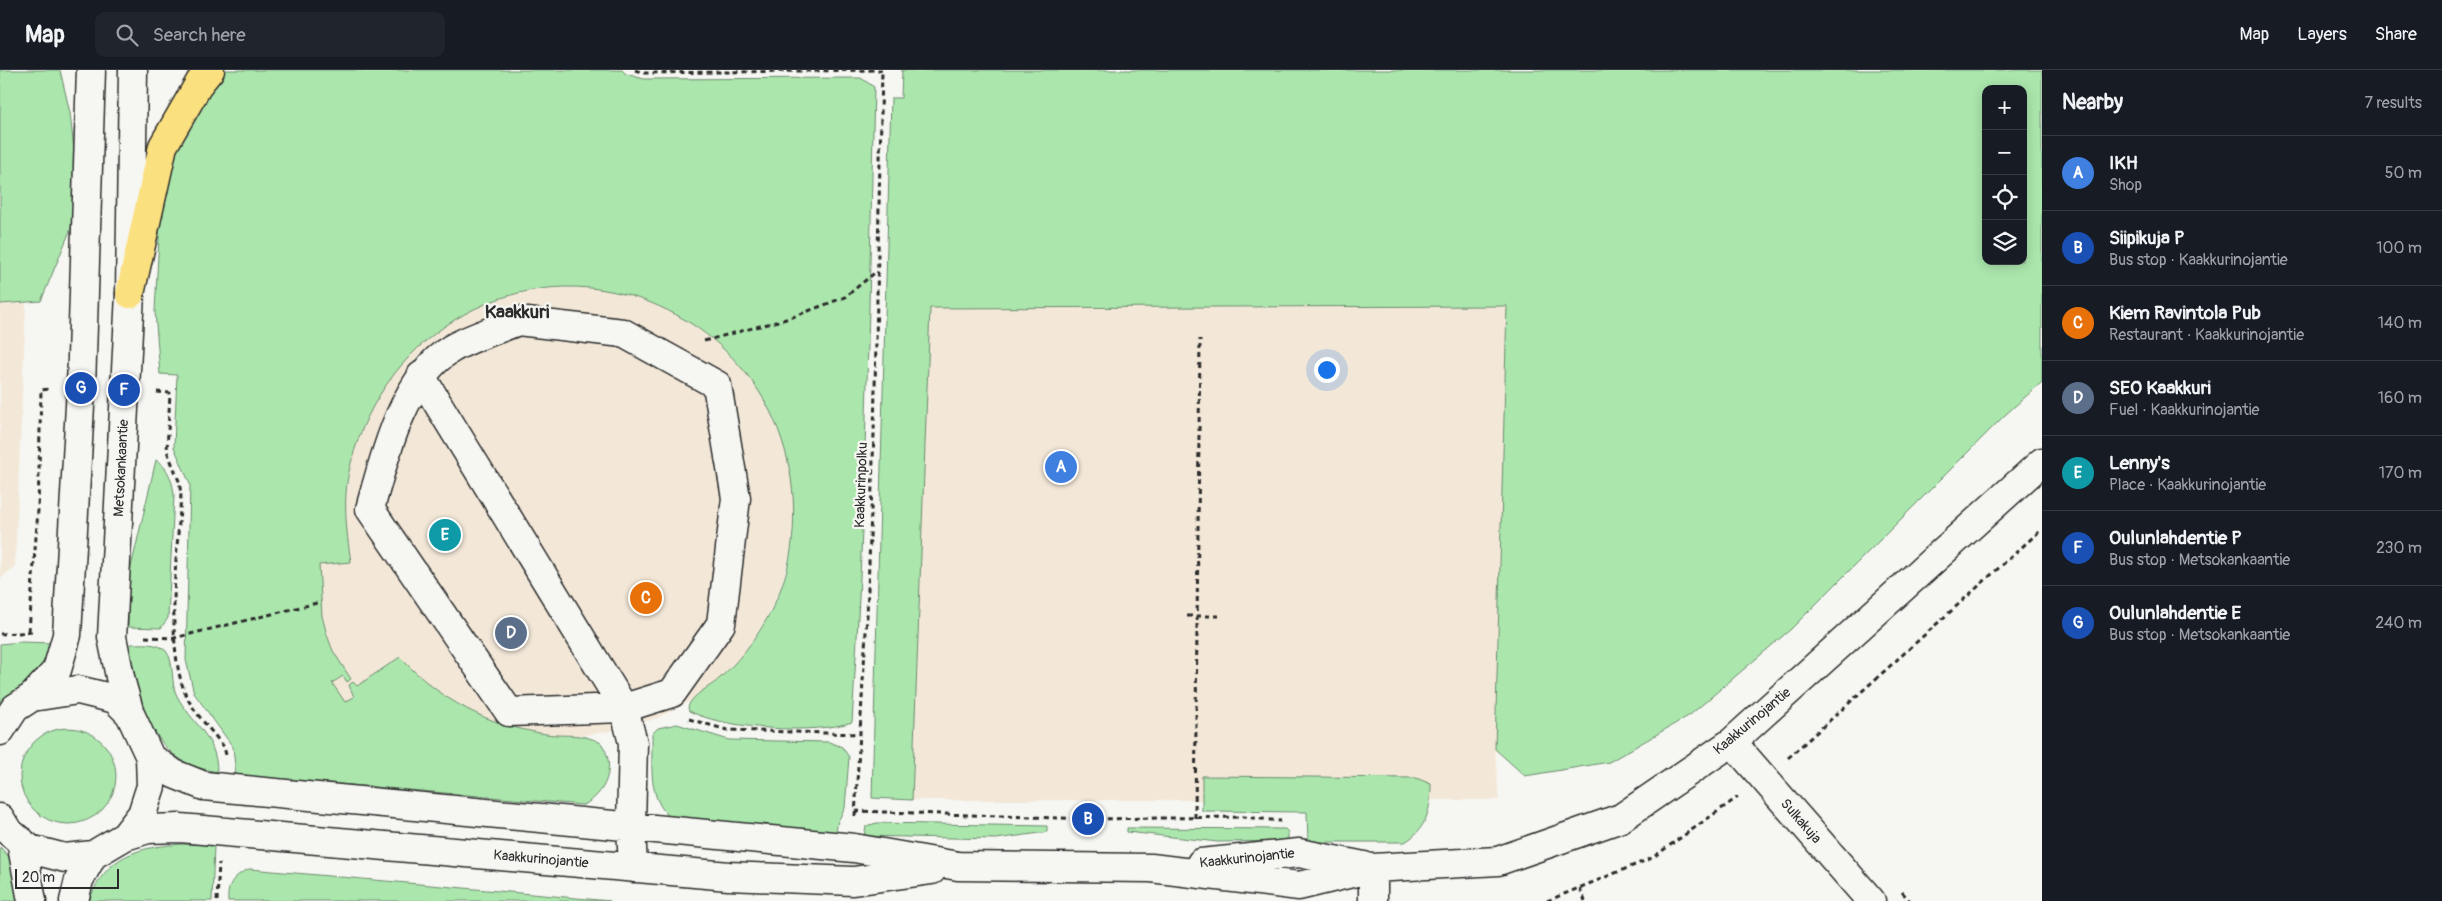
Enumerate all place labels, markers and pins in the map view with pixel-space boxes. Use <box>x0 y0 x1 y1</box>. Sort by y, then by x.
pin: G <box>65 369 97 407</box>
pin: F <box>108 371 140 409</box>
pin: A <box>1045 448 1077 486</box>
pin: E <box>429 516 461 554</box>
pin: C <box>630 579 662 617</box>
pin: D <box>495 614 527 652</box>
pin: B <box>1072 800 1104 838</box>

